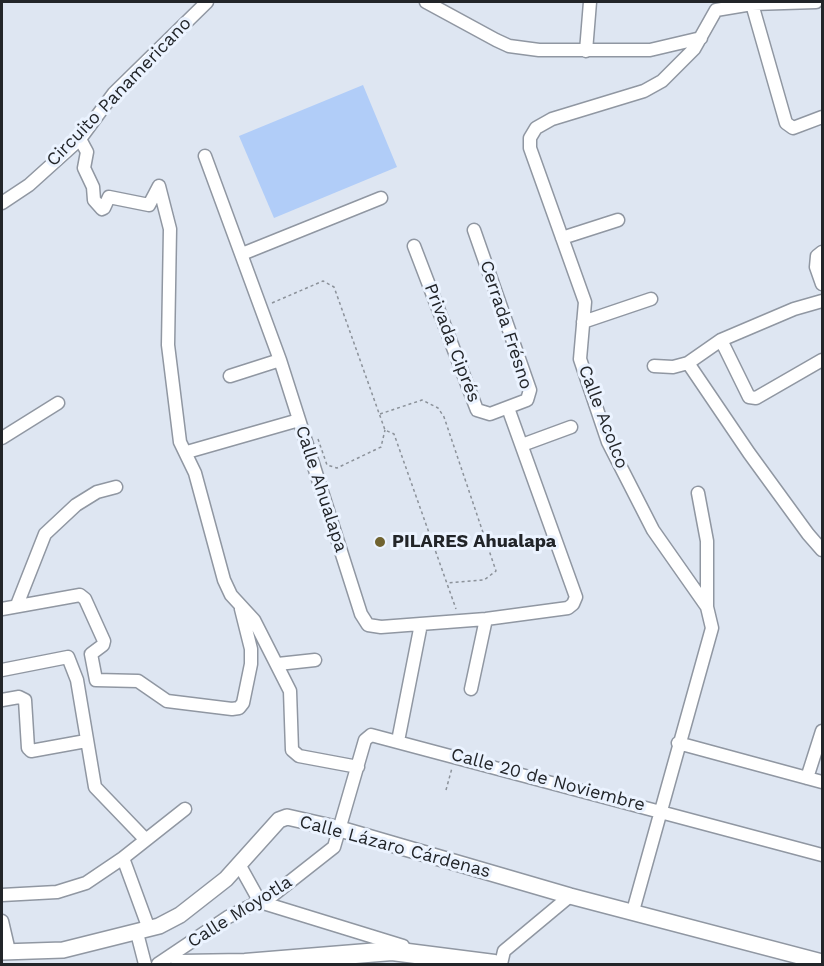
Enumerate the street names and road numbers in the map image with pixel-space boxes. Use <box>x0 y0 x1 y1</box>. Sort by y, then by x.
street label: Circuito Panamericano <box>42 13 196 171</box>
street label: Cerrada Frésno <box>475 258 537 392</box>
street label: Privada Ciprés <box>419 281 485 405</box>
street label: Calle Acolco <box>573 362 633 472</box>
street label: Calle Ahualapa <box>290 423 352 555</box>
street label: Calle 20 de Noviembre <box>449 744 647 816</box>
street label: Calle Lázaro Cárdenas <box>297 811 493 883</box>
street label: Calle Moyotla <box>184 871 296 953</box>

